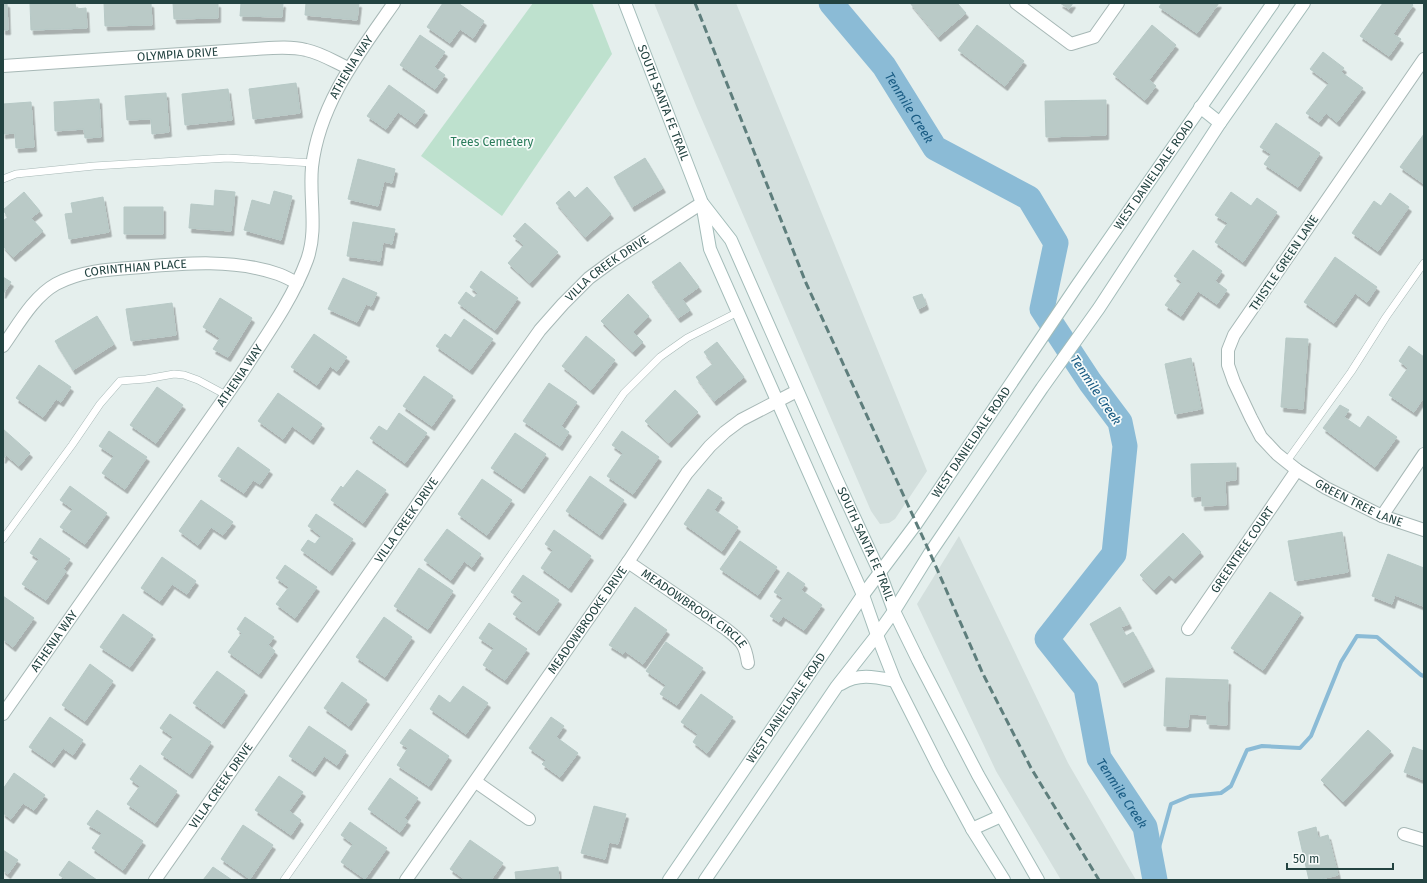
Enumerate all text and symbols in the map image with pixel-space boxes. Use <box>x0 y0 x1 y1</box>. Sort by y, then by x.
street label: ATHENIA WAY <box>327 32 376 101</box>
street label: SOUTH SANTA FE TRAIL <box>635 43 692 163</box>
street label: OLYMPIA DRIVE <box>137 45 219 64</box>
water label: Tenmile Creek <box>882 69 937 146</box>
street label: WEST DANIELDALE ROAD <box>1111 117 1197 232</box>
park label: Trees Cemetery <box>450 135 534 149</box>
street label: THISTLE GREEN LANE <box>1247 212 1321 314</box>
street label: VILLA CREEK DRIVE <box>563 232 651 304</box>
street label: CORINTHIAN PLACE <box>83 257 187 280</box>
street label: ATHENIA WAY <box>214 342 266 409</box>
water label: Tenmile Creek <box>1067 352 1125 428</box>
street label: WEST DANIELDALE ROAD <box>929 384 1014 500</box>
street label: VILLA CREEK DRIVE <box>372 475 441 566</box>
street label: GREEN TREE LANE <box>1312 476 1405 530</box>
street label: SOUTH SANTA FE TRAIL <box>834 485 897 603</box>
street label: GREENTREE COURT <box>1208 503 1277 596</box>
street label: MEADOWBROOKE DRIVE <box>545 564 630 677</box>
street label: MEADOWBROOK CIRCLE <box>639 566 750 651</box>
street label: ATHENIA WAY <box>28 607 81 675</box>
street label: WEST DANIELDALE ROAD <box>744 650 829 766</box>
street label: VILLA CREEK DRIVE <box>186 740 256 831</box>
water label: Tenmile Creek <box>1094 755 1151 831</box>
scale bar <box>1287 845 1393 871</box>
text: 50 m <box>1293 852 1319 866</box>

